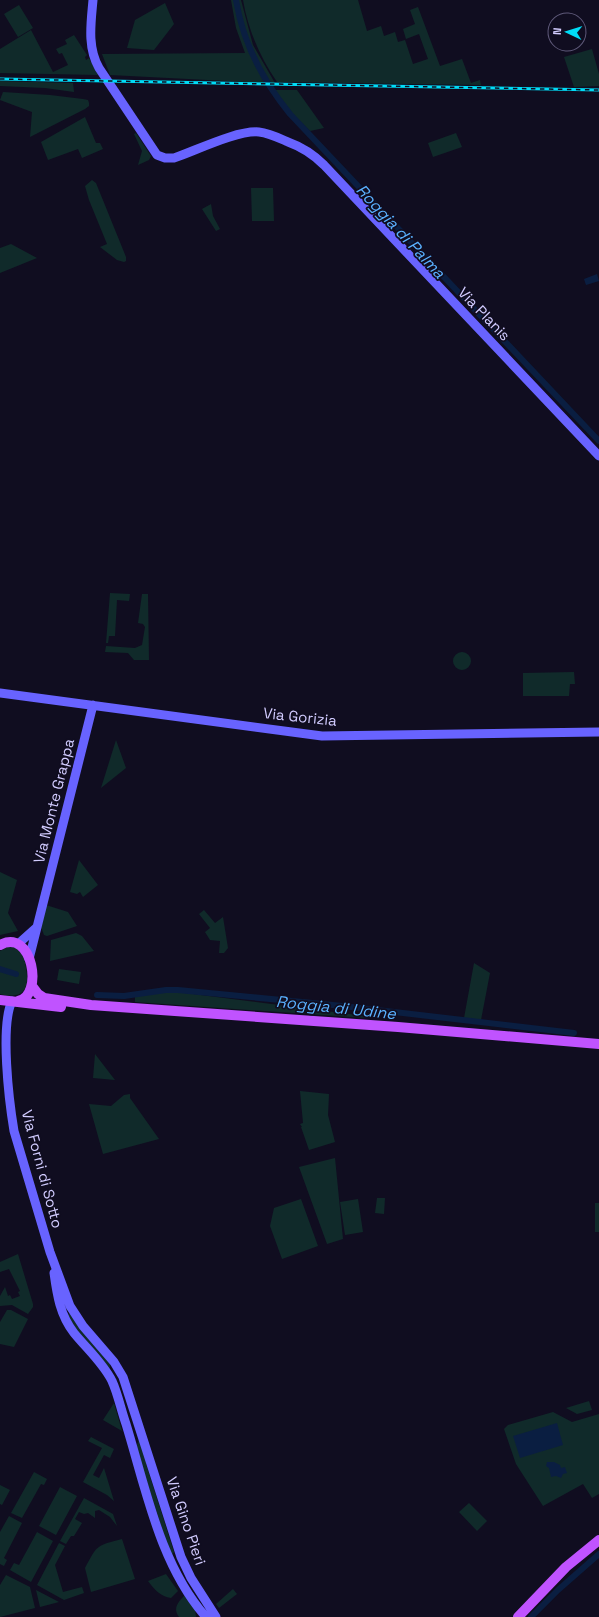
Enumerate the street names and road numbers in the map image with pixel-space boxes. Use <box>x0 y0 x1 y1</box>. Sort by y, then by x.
street label: Via Planis <box>454 283 515 345</box>
street label: Via Gorizia <box>262 703 338 730</box>
street label: Via Monte Grappa <box>29 736 78 865</box>
street label: Via Forni di Sotto <box>18 1108 67 1230</box>
street label: Via Gino Pieri <box>162 1474 210 1568</box>

